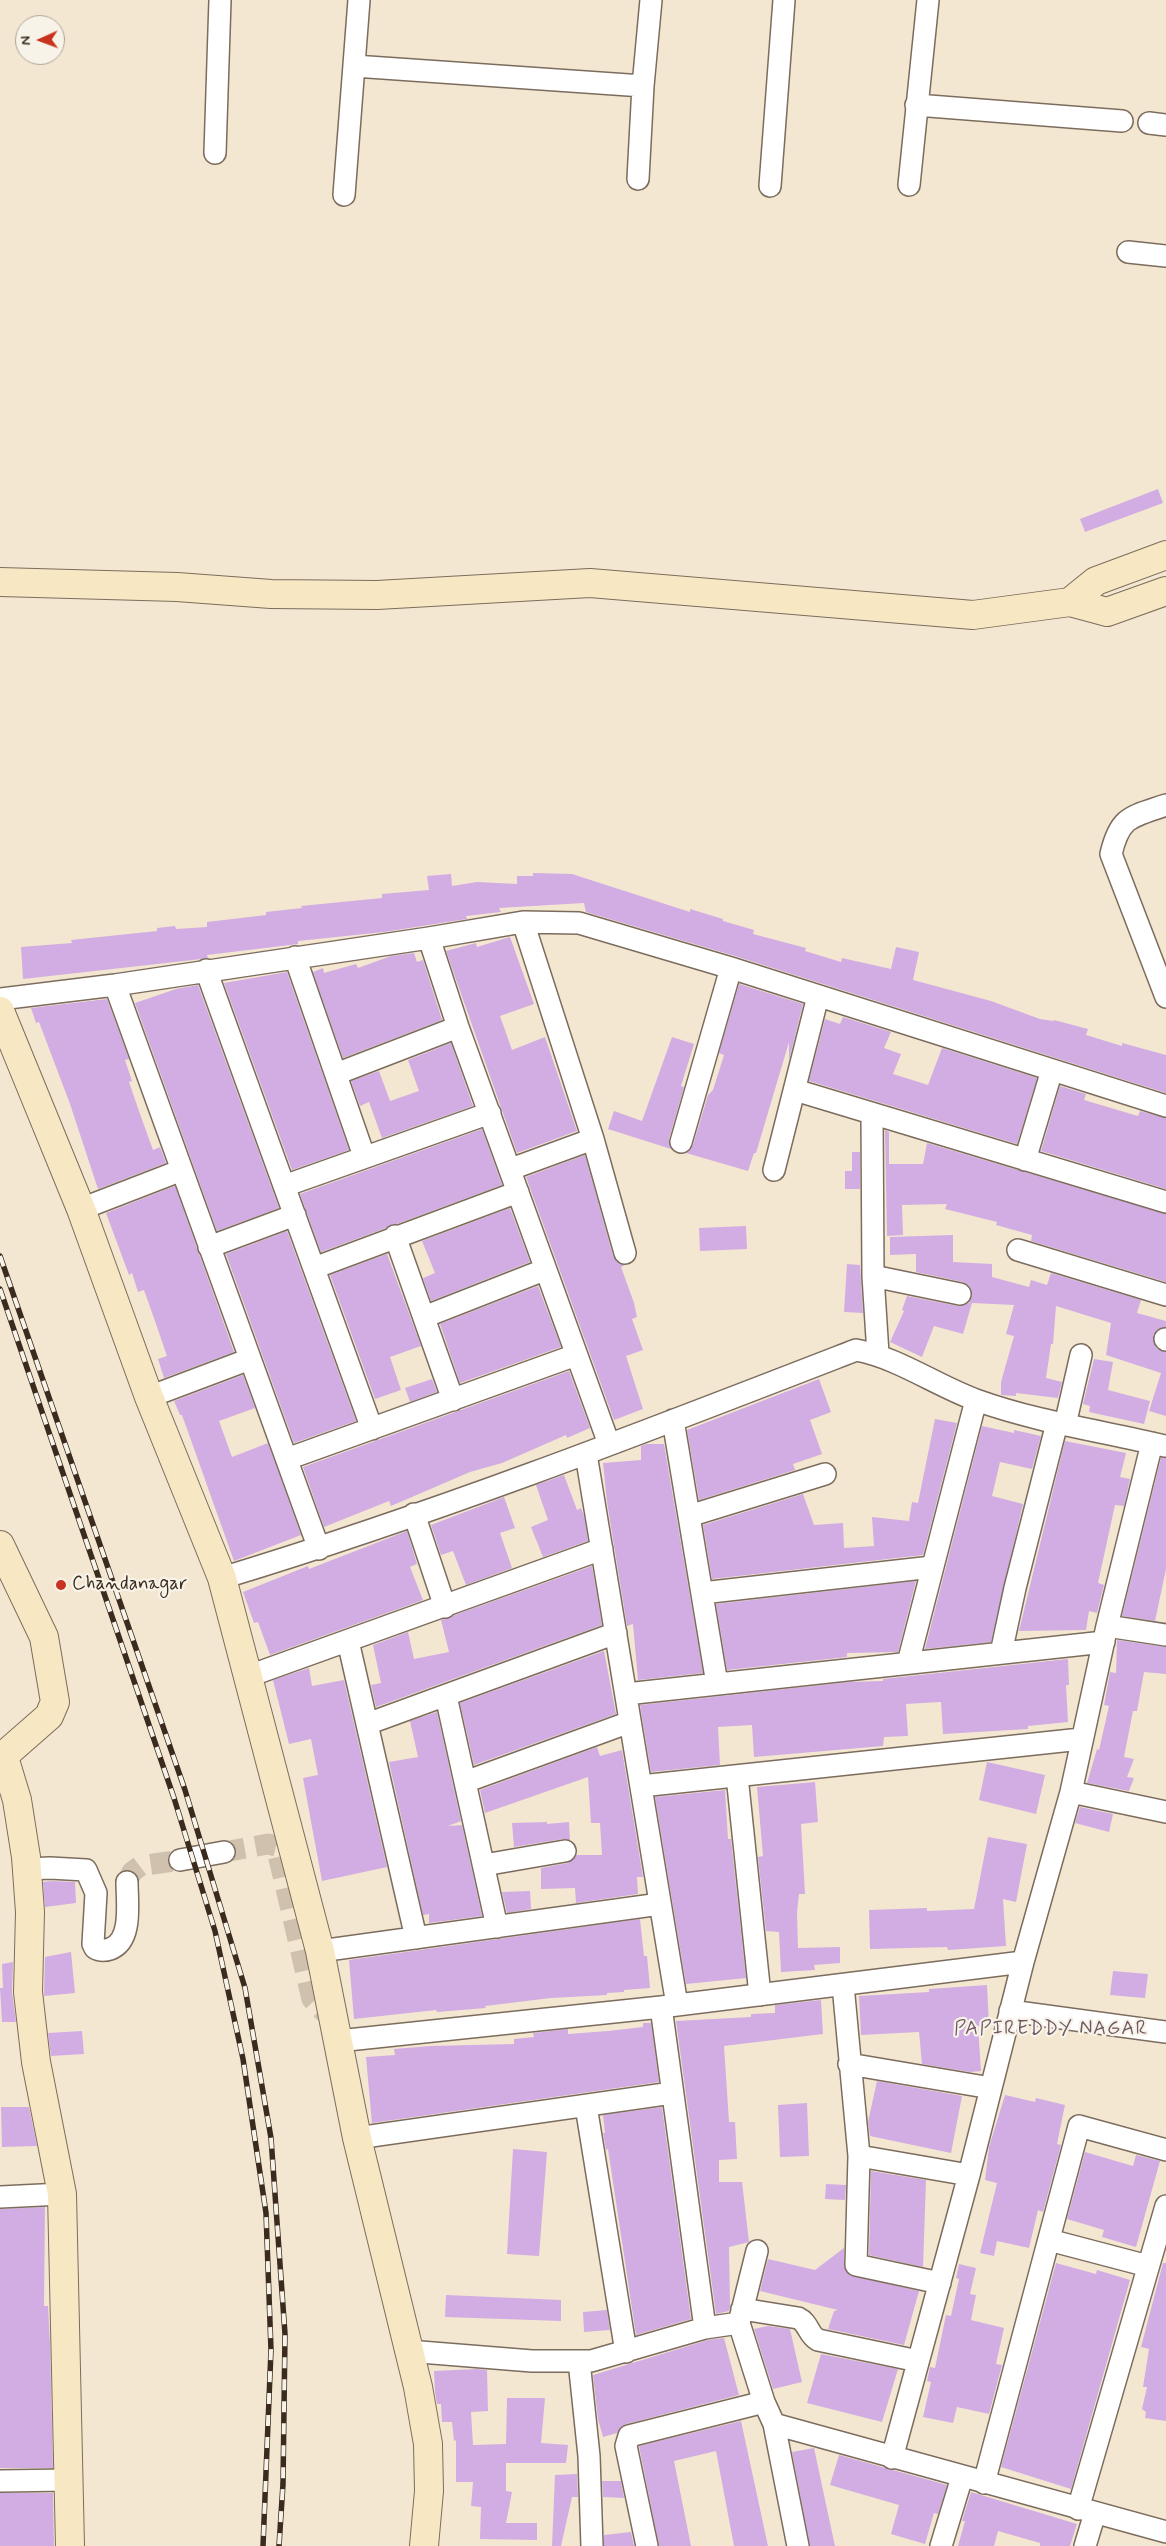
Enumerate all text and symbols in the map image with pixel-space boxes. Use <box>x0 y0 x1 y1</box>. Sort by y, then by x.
north arrow <box>15 15 65 65</box>
text: N <box>17 36 35 45</box>
place label: Chandanagar <box>72 1574 187 1596</box>
marker: Chandanagar <box>54 1578 68 1592</box>
district label: PAPIREDDY NAGAR <box>952 2018 1150 2042</box>

